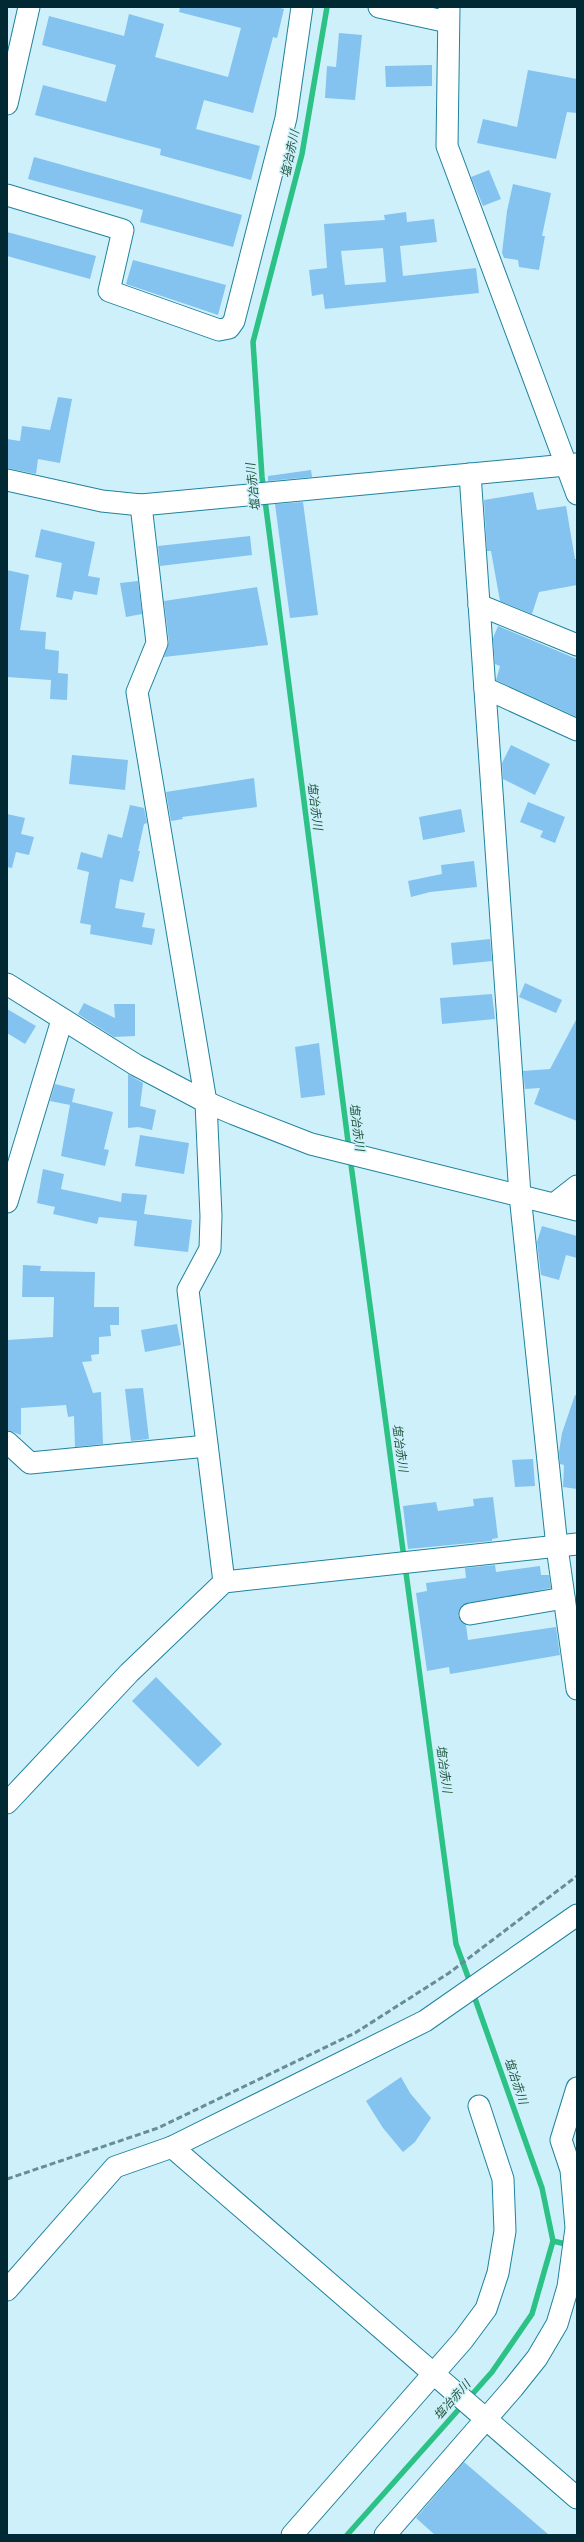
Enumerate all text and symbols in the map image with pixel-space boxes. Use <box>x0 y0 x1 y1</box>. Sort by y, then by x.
water label: 塩冶赤川 <box>277 127 303 179</box>
water label: 塩冶赤川 <box>242 460 263 512</box>
water label: 塩冶赤川 <box>304 781 326 833</box>
water label: 塩冶赤川 <box>346 1102 368 1154</box>
water label: 塩冶赤川 <box>389 1423 412 1475</box>
water label: 塩冶赤川 <box>433 1744 456 1796</box>
water label: 塩冶赤川 <box>501 2056 532 2108</box>
water label: 塩冶赤川 <box>430 2375 475 2423</box>

